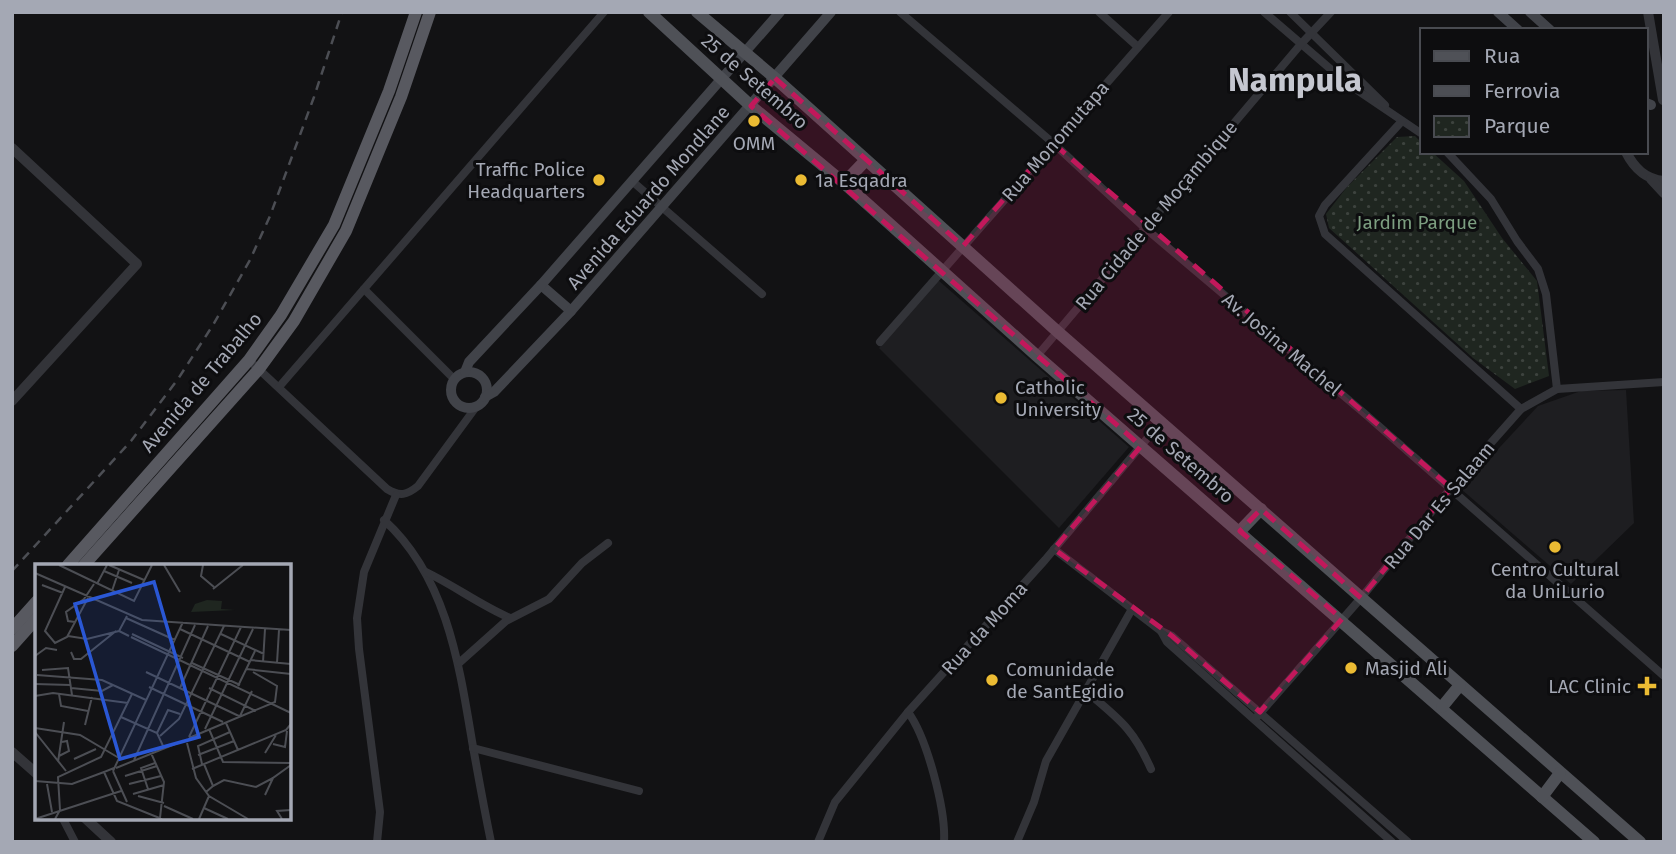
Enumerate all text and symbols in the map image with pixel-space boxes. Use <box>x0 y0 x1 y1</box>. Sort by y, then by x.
legend <box>1420 28 1648 154</box>
street label: 25 de Setembro <box>697 29 813 134</box>
text: Rua <box>1484 43 1520 69</box>
district label: Nampula <box>1228 60 1362 100</box>
street label: Rua Monomutapa <box>997 76 1114 206</box>
text: Ferrovia <box>1484 78 1560 104</box>
street label: Avenida Eduardo Mondlane <box>562 101 735 294</box>
marker: OMM <box>746 113 762 129</box>
text: Parque <box>1484 113 1550 139</box>
street label: Rua Cidade de Moçambique <box>1070 116 1242 315</box>
place label: OMM <box>733 132 775 155</box>
place label: Traffic Police Headquarters <box>467 158 585 203</box>
place label: 1a Esqadra <box>815 169 908 192</box>
marker: Traffic Police Headquarters <box>591 172 607 188</box>
marker: 1a Esqadra <box>793 172 809 188</box>
park label: Jardim Parque <box>1357 211 1477 234</box>
street label: Av. Josina Machel <box>1218 288 1346 401</box>
street label: Avenida de Trabalho <box>136 308 267 457</box>
place label: Catholic University <box>1015 376 1102 421</box>
marker: Catholic University <box>993 390 1009 406</box>
street label: 25 de Setembro <box>1123 403 1239 508</box>
street label: Rua Dar Es Salaam <box>1379 437 1499 574</box>
marker: Centro Cultural da UniLurio <box>1547 539 1563 555</box>
place label: Centro Cultural da UniLurio <box>1491 558 1620 603</box>
inset map <box>35 564 290 819</box>
street label: Rua da Moma <box>937 577 1032 680</box>
place label: Masjid Ali <box>1365 657 1448 680</box>
place label: Comunidade de SantEgidio <box>1006 658 1124 703</box>
marker: Masjid Ali <box>1343 660 1359 676</box>
marker: Comunidade de SantEgidio <box>984 672 1000 688</box>
place label: LAC Clinic <box>1548 675 1631 698</box>
marker: LAC Clinic <box>1637 676 1657 696</box>

